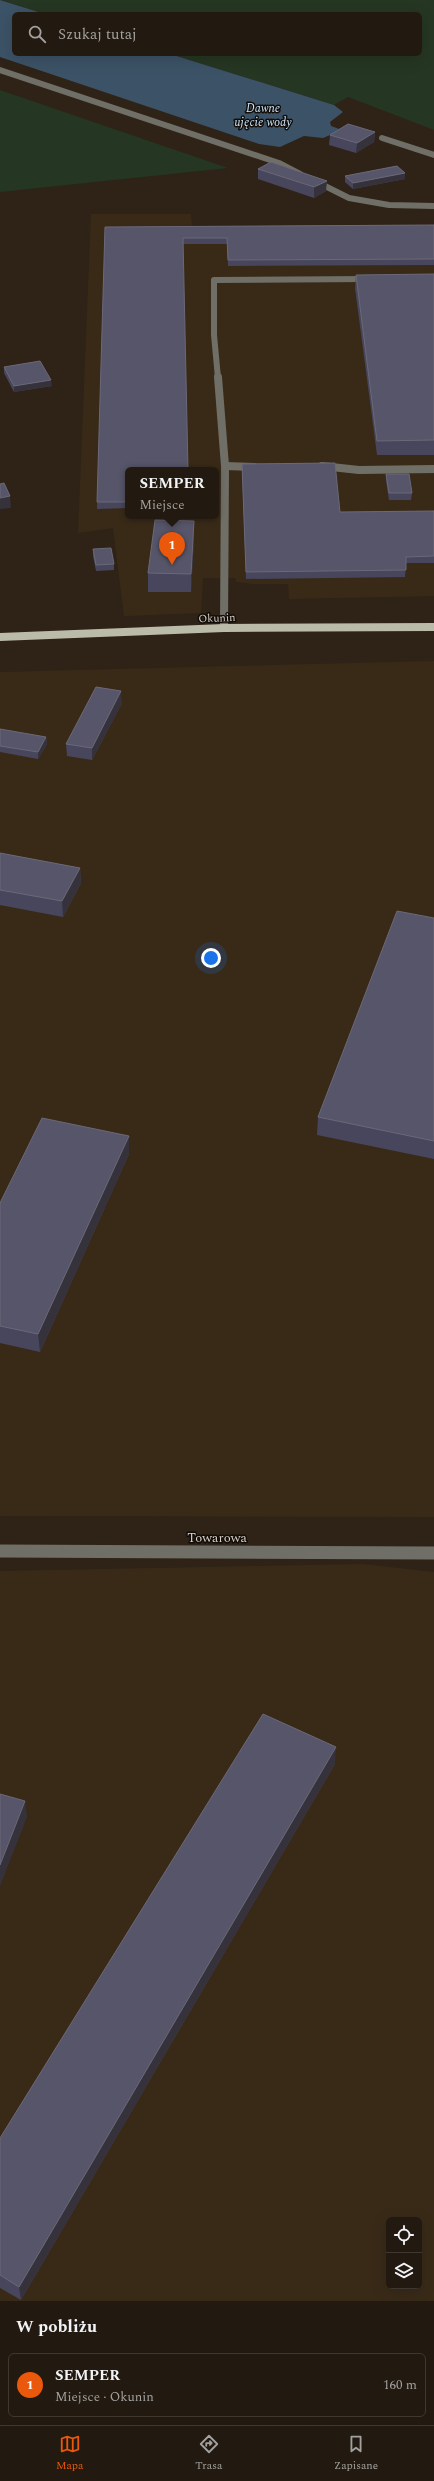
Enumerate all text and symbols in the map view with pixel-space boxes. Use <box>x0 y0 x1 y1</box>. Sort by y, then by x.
search box <box>12 12 422 56</box>
icon: search <box>26 23 48 45</box>
text: Szukaj tutaj <box>58 23 137 46</box>
water label: Dawne ujęcie wody <box>234 99 292 132</box>
popup <box>125 467 219 519</box>
text: SEMPER <box>139 472 205 495</box>
text: Miejsce <box>139 495 184 515</box>
pin: 1 <box>159 532 185 565</box>
street label: Okunin <box>198 609 236 627</box>
your location <box>201 948 221 968</box>
street label: Towarowa <box>187 1528 247 1548</box>
map controls <box>386 2217 422 2289</box>
button: locate <box>386 2217 422 2253</box>
button: layers <box>386 2253 422 2289</box>
text: W pobliżu <box>16 2314 97 2340</box>
text: SEMPER <box>55 2364 120 2387</box>
text: 1 <box>26 2375 34 2395</box>
text: 160 m <box>383 2375 417 2395</box>
text: Miejsce · Okunin <box>55 2387 154 2407</box>
tab: Mapa <box>56 2433 83 2474</box>
tab: Trasa <box>195 2433 222 2474</box>
tab: Zapisane <box>334 2433 378 2474</box>

